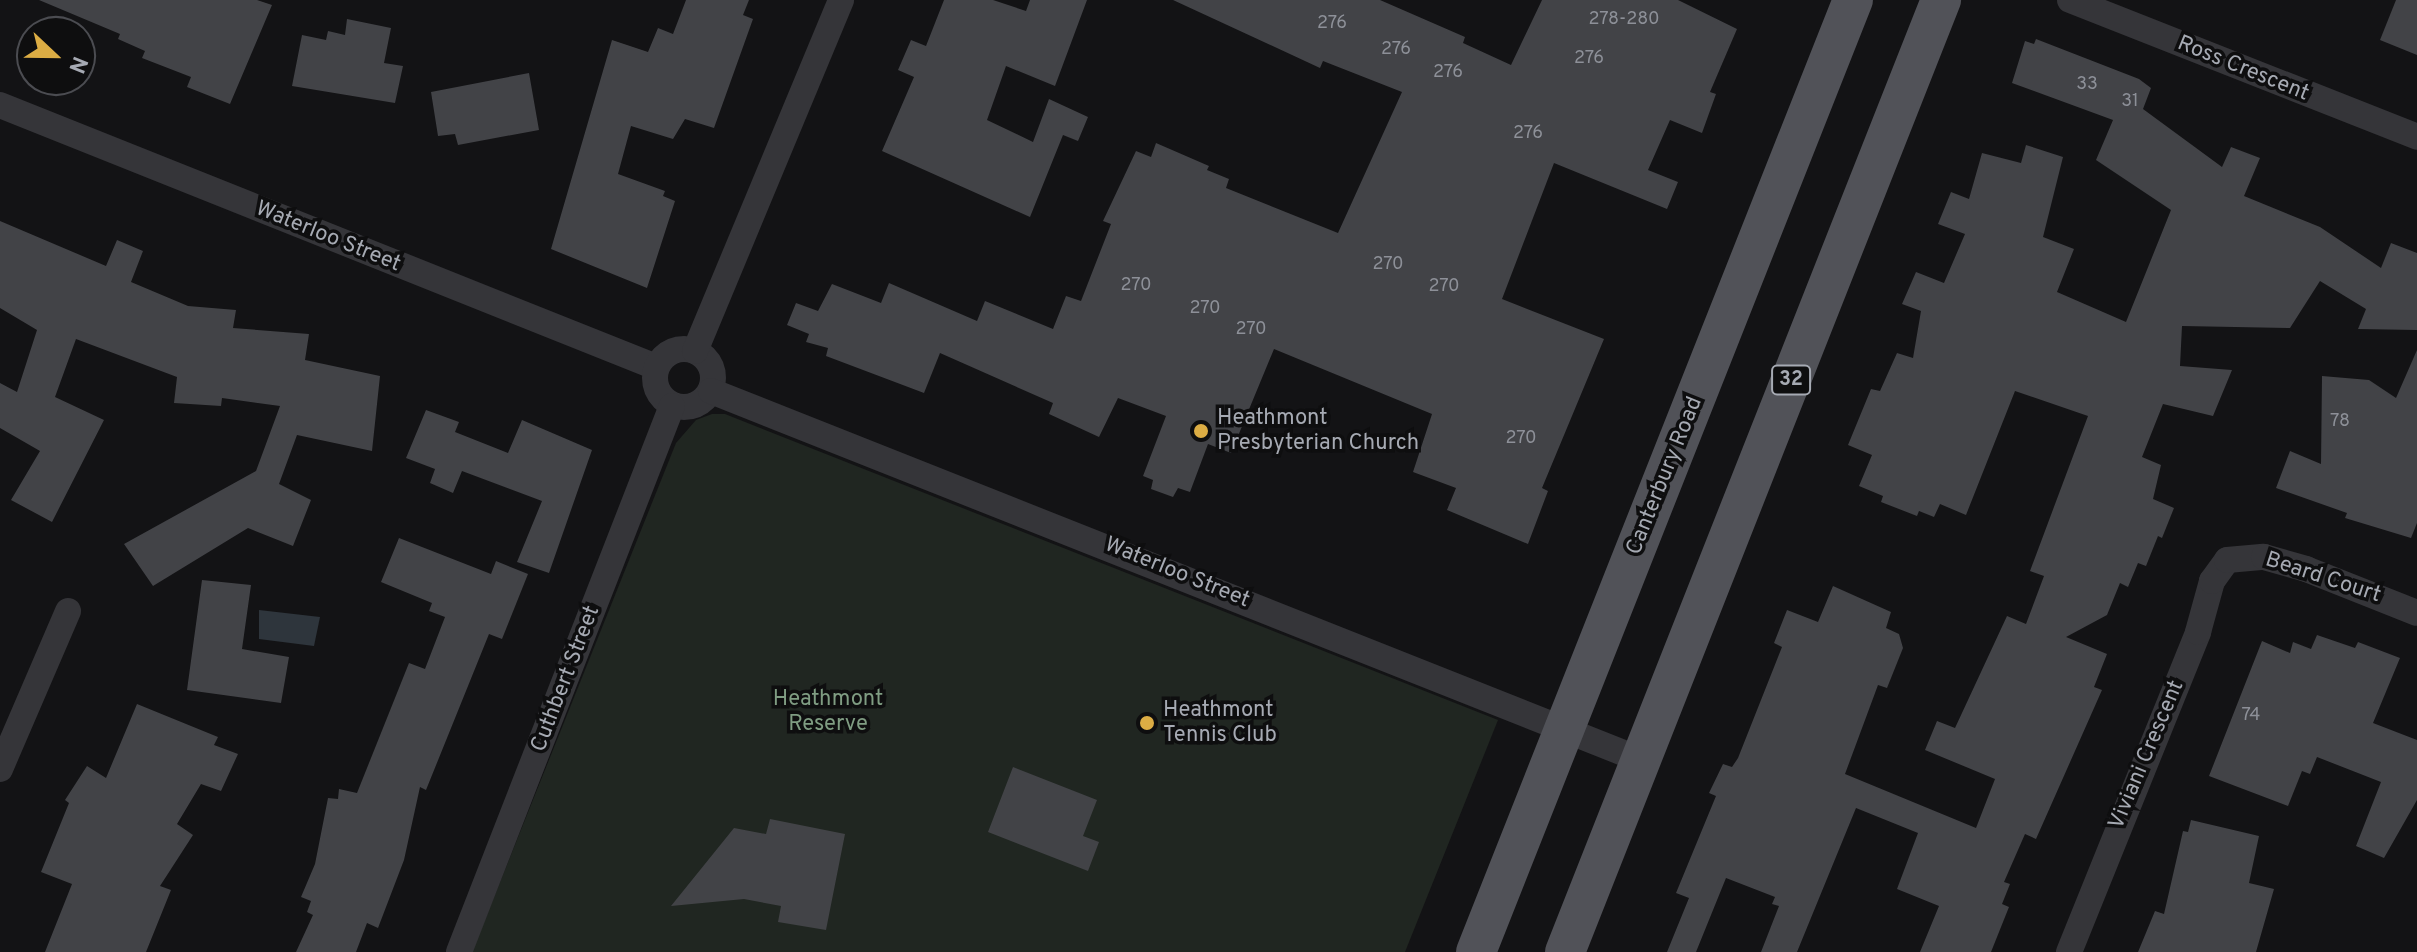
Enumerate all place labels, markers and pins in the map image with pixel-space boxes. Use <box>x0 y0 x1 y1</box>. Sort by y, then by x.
place label: Heathmont Presbyterian Church <box>1217 405 1419 456</box>
marker: Heathmont Presbyterian Church <box>1192 422 1210 440</box>
place label: Heathmont Tennis Club <box>1163 697 1277 748</box>
marker: Heathmont Tennis Club <box>1138 714 1156 732</box>

